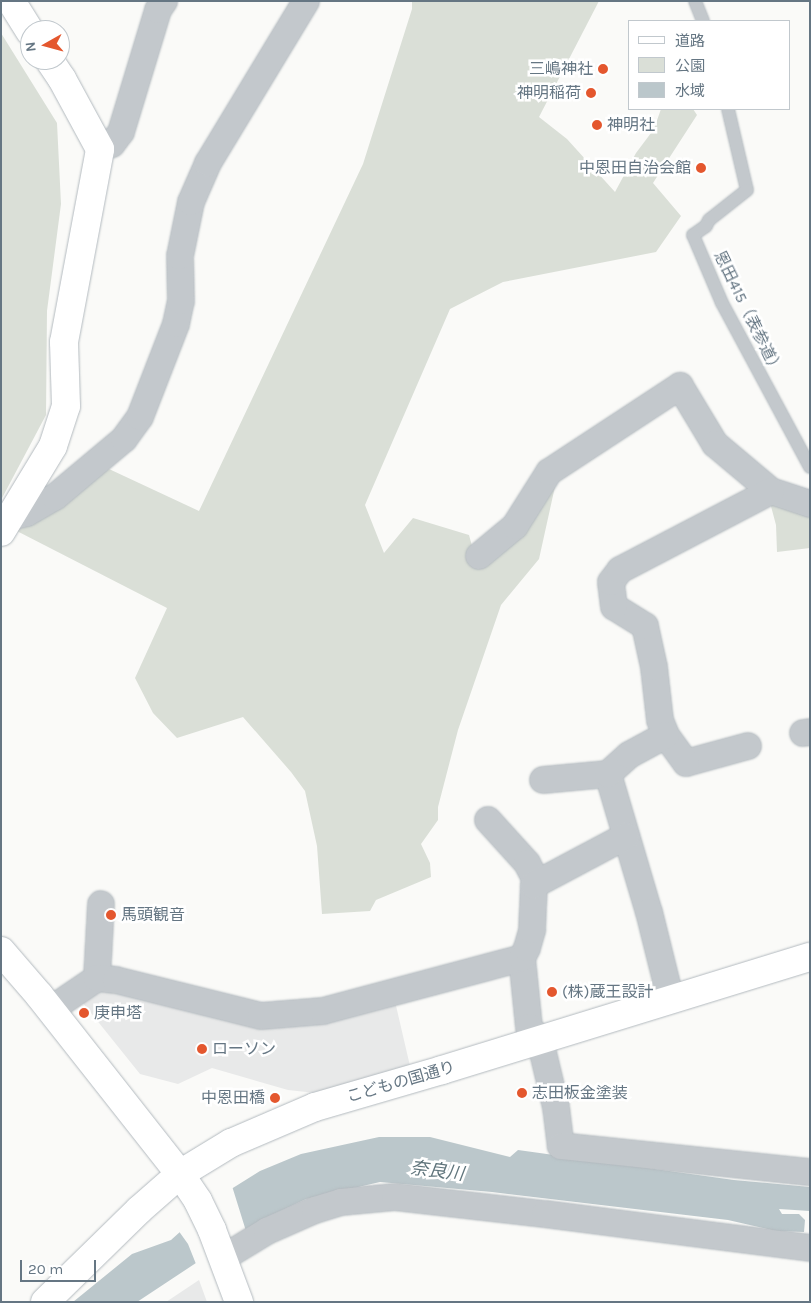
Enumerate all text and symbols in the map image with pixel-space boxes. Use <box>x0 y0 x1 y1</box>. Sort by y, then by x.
north arrow <box>20 20 70 70</box>
legend <box>628 20 791 110</box>
text: 道路 <box>675 32 705 50</box>
text: N <box>22 41 40 53</box>
text: 公園 <box>675 57 705 75</box>
place label: 三嶋神社 <box>529 59 593 79</box>
marker: 三嶋神社 <box>597 63 609 75</box>
text: 水域 <box>675 82 705 100</box>
place label: 神明稲荷 <box>517 83 581 103</box>
marker: 神明稲荷 <box>585 87 597 99</box>
place label: 神明社 <box>607 115 655 135</box>
marker: 神明社 <box>591 119 603 131</box>
place label: 中恩田自治会館 <box>579 158 691 178</box>
marker: 中恩田自治会館 <box>695 162 707 174</box>
street label: 恩田415（表参道） <box>710 248 786 378</box>
place label: 馬頭観音 <box>121 905 185 925</box>
marker: 馬頭観音 <box>105 909 117 921</box>
place label: (株)蔵王設計 <box>562 982 653 1002</box>
marker: (株)蔵王設計 <box>546 986 558 998</box>
place label: 庚申塔 <box>94 1003 142 1023</box>
marker: 庚申塔 <box>78 1007 90 1019</box>
place label: ローソン <box>212 1039 276 1059</box>
marker: ローソン <box>196 1043 208 1055</box>
street label: こどもの国通り <box>345 1057 457 1107</box>
place label: 志田板金塗装 <box>532 1083 628 1103</box>
marker: 志田板金塗装 <box>516 1087 528 1099</box>
place label: 中恩田橋 <box>201 1088 265 1108</box>
marker: 中恩田橋 <box>269 1092 281 1104</box>
water label: 奈良川 <box>409 1157 465 1185</box>
scale bar <box>22 1250 99 1282</box>
text: 20 m <box>28 1260 63 1278</box>

